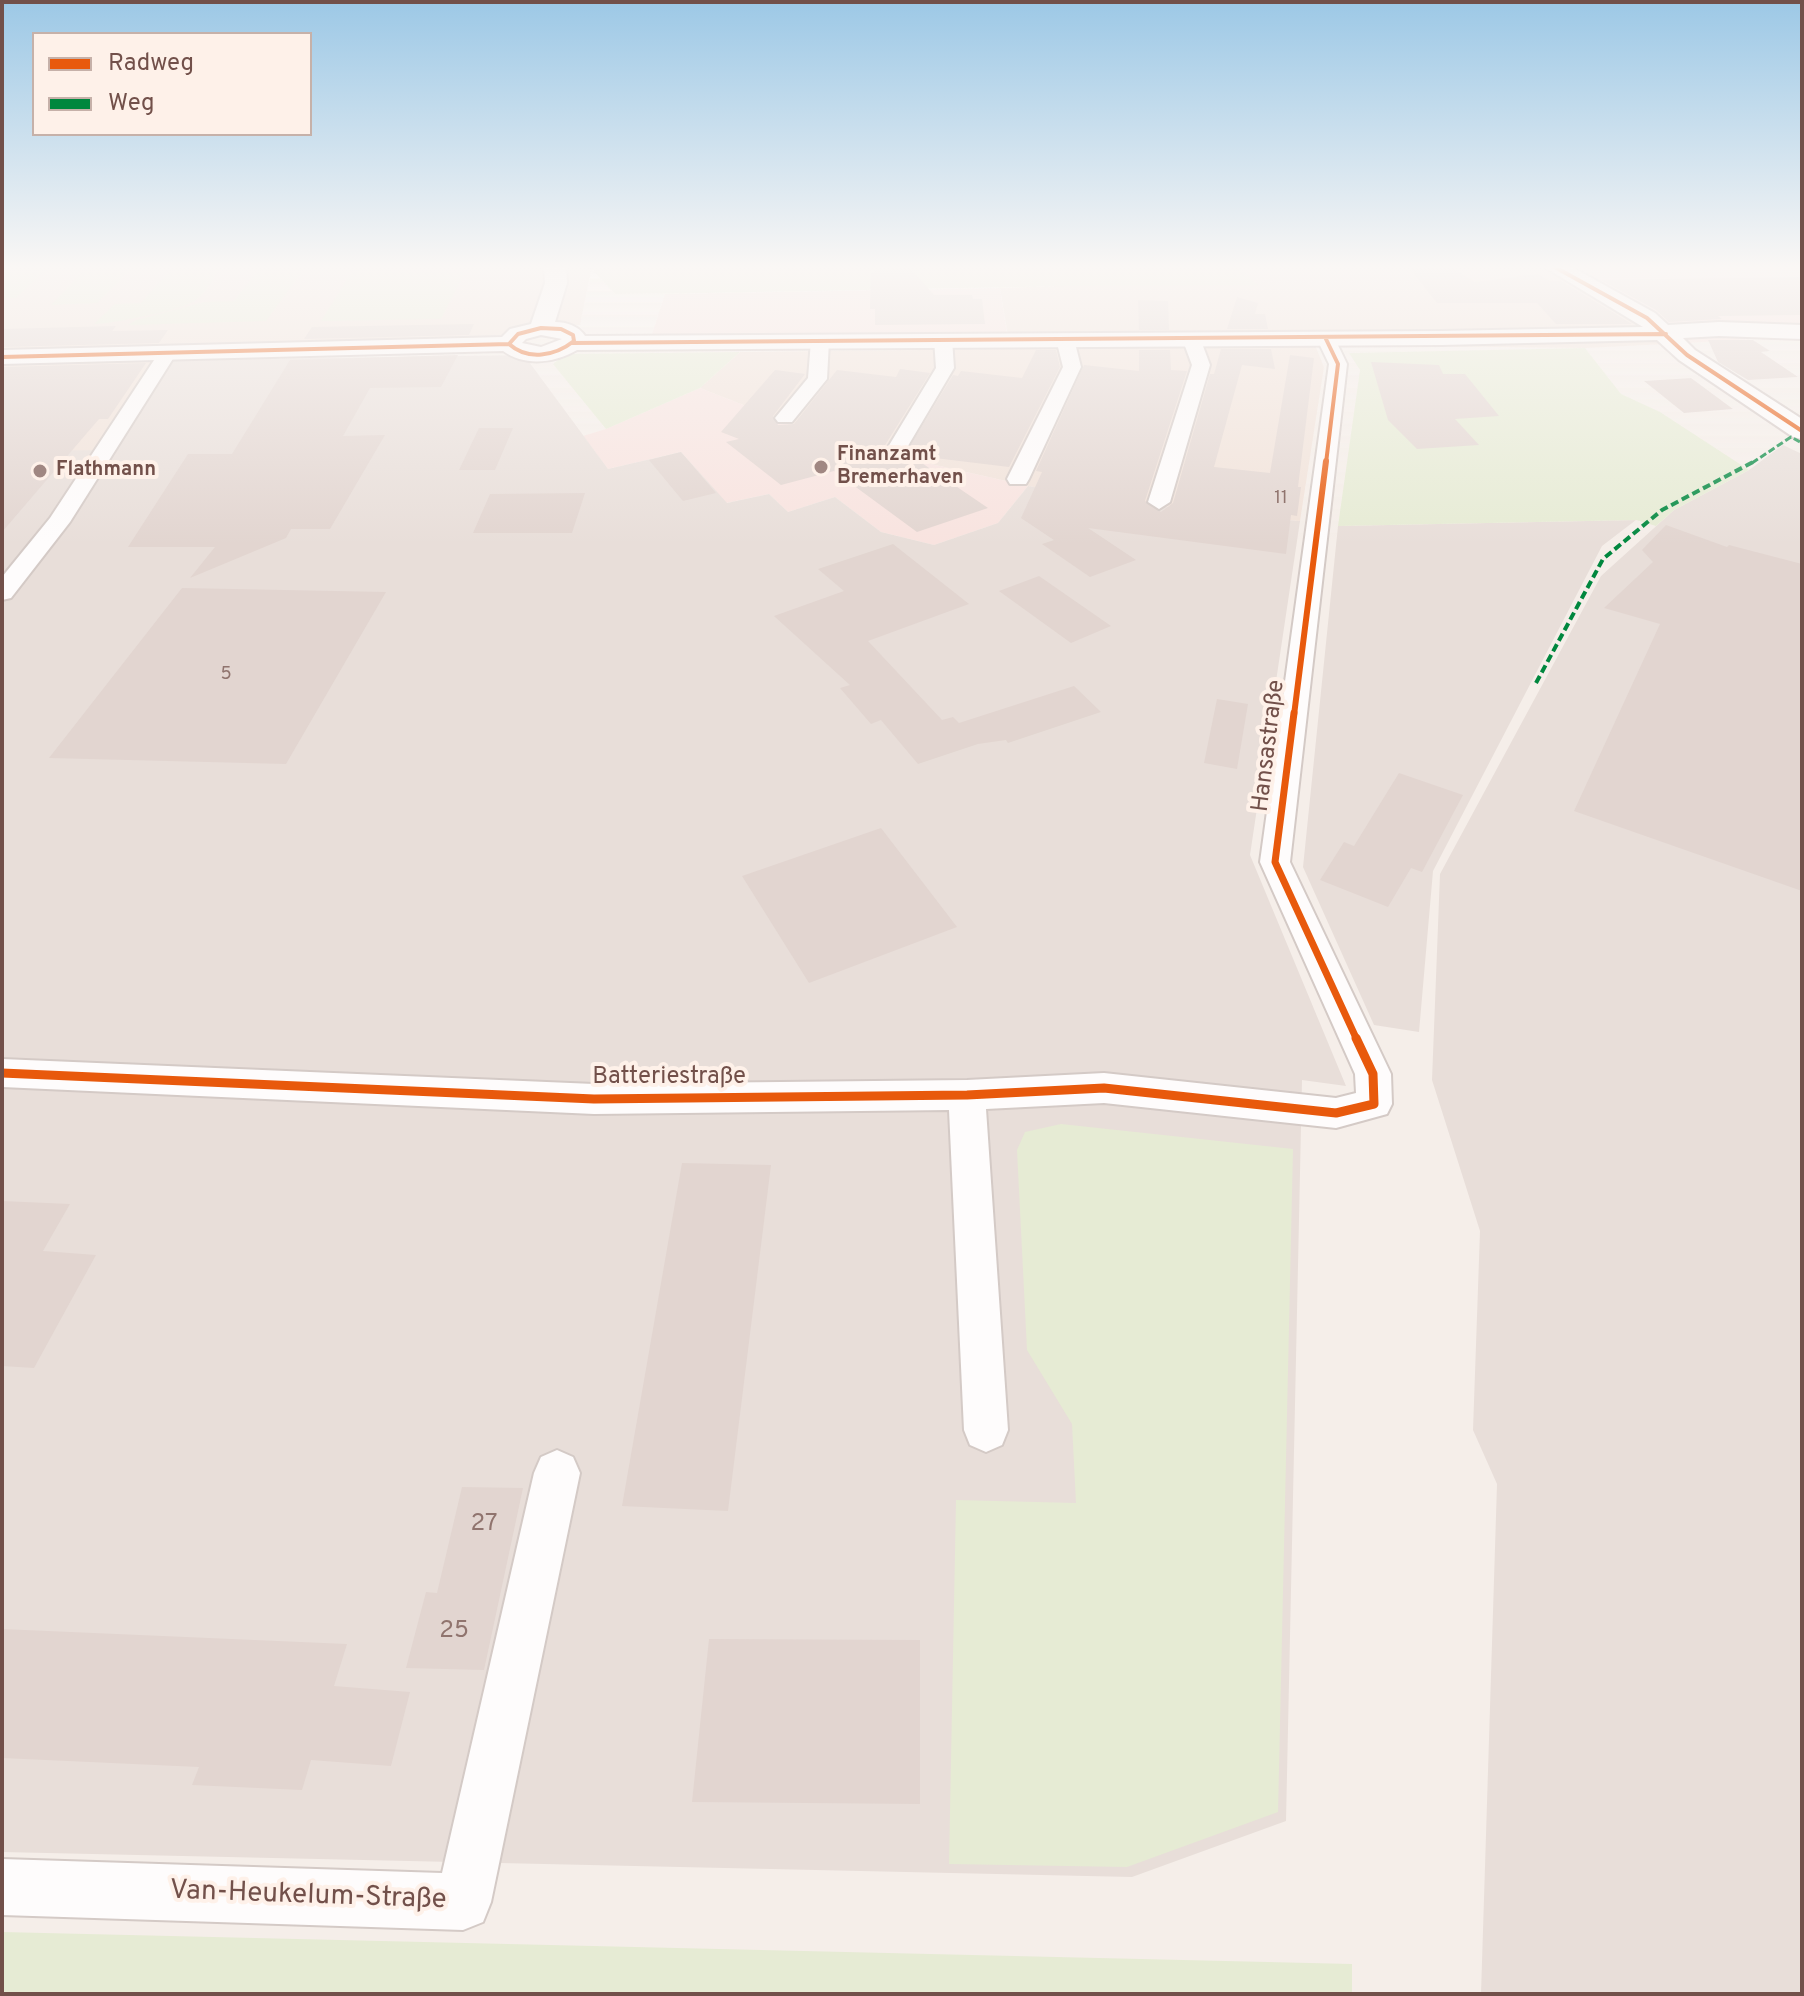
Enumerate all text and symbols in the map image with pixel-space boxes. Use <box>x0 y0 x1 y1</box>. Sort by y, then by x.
legend <box>32 32 312 136</box>
text: Radweg <box>108 49 194 79</box>
text: Weg <box>108 89 155 119</box>
place label: Finanzamt Bremerhaven <box>837 444 964 491</box>
marker: Finanzamt Bremerhaven <box>812 458 830 476</box>
place label: Flathmann <box>56 459 156 483</box>
marker: Flathmann <box>31 462 49 480</box>
house number: 11 <box>1274 488 1288 510</box>
house number: 5 <box>220 664 232 686</box>
street label: Hansastraße <box>1248 678 1292 814</box>
street label: Batteriestraße <box>592 1064 746 1092</box>
house number: 27 <box>471 1511 497 1539</box>
house number: 25 <box>439 1618 469 1646</box>
street label: Van-Heukelum-Straße <box>169 1875 447 1919</box>

